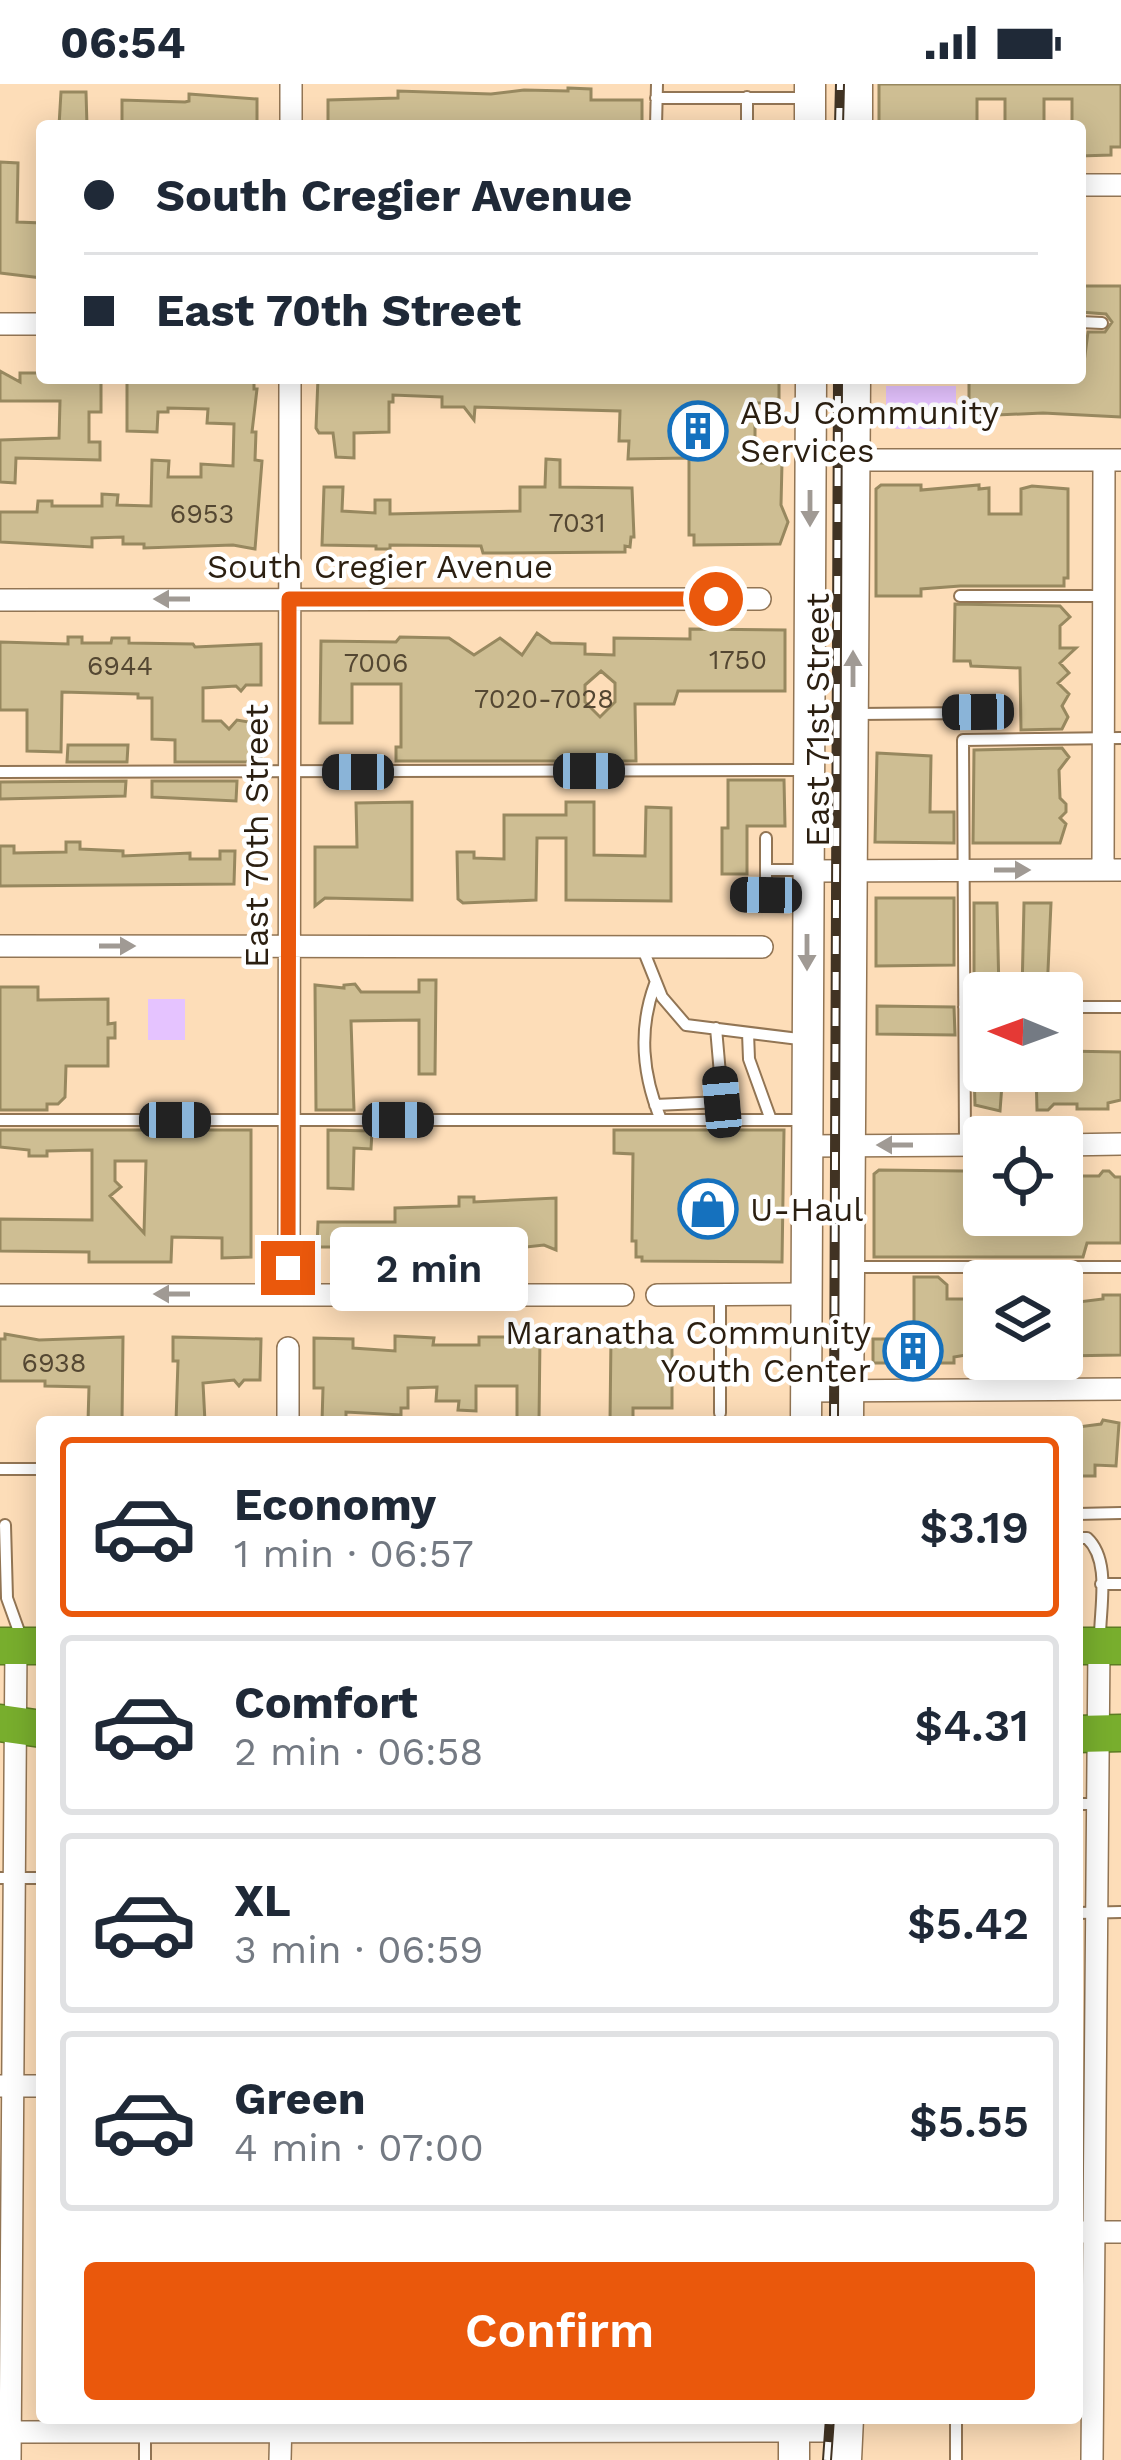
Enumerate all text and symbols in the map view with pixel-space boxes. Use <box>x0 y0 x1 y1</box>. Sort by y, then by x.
text: 06:54 <box>60 16 186 69</box>
text: South Cregier Avenue <box>156 169 632 222</box>
text: East 70th Street <box>156 284 521 337</box>
place label: ABJ Community Services <box>740 393 999 470</box>
building icon: ABJ Community Services <box>667 400 729 462</box>
one-way arrow <box>800 490 820 528</box>
house number: 6953 <box>170 498 234 530</box>
house number: 7031 <box>548 507 606 539</box>
street label: South Cregier Avenue <box>207 547 553 586</box>
route start <box>689 572 743 626</box>
one-way arrow <box>152 589 190 609</box>
street label: East 71st Street <box>798 593 837 847</box>
house number: 1750 <box>709 644 767 676</box>
house number: 7006 <box>344 647 408 679</box>
one-way arrow <box>843 649 863 687</box>
house number: 6944 <box>87 650 153 682</box>
house number: 7020-7028 <box>474 683 614 715</box>
car <box>942 693 1014 731</box>
street label: East 70th Street <box>237 704 276 968</box>
car <box>553 753 625 789</box>
car <box>322 754 394 790</box>
one-way arrow <box>994 860 1032 880</box>
car <box>730 876 802 914</box>
one-way arrow <box>797 934 817 972</box>
one-way arrow <box>99 936 137 956</box>
north arrow <box>963 972 1083 1092</box>
map controls <box>963 972 1083 1380</box>
car <box>701 1065 743 1139</box>
car <box>139 1102 211 1138</box>
car <box>362 1102 434 1138</box>
button: locate <box>963 1116 1083 1236</box>
one-way arrow <box>875 1135 913 1155</box>
shop icon: U-Haul <box>677 1178 739 1240</box>
place label: U-Haul <box>750 1190 863 1229</box>
callout: 2 min <box>330 1226 528 1310</box>
route end <box>261 1241 315 1295</box>
text: 2 min <box>376 1246 482 1291</box>
button: layers <box>963 1260 1083 1380</box>
one-way arrow <box>152 1284 190 1304</box>
place label: Maranatha Community Youth Center <box>505 1313 871 1390</box>
building icon: Maranatha Community Youth Center <box>882 1320 944 1382</box>
house number: 6938 <box>22 1347 86 1379</box>
icon: car <box>90 1473 198 1581</box>
text: Economy <box>234 1478 436 1531</box>
text: $3.19 <box>920 1501 1029 1554</box>
text: 1 min · 06:57 <box>234 1531 474 1576</box>
icon: car <box>90 1671 198 1779</box>
text: Comfort <box>234 1676 418 1729</box>
text: $4.31 <box>914 1699 1029 1752</box>
text: 2 min · 06:58 <box>234 1729 483 1774</box>
icon: car <box>90 1869 198 1977</box>
text: XL <box>234 1874 291 1927</box>
text: $5.42 <box>907 1897 1029 1950</box>
text: 3 min · 06:59 <box>234 1927 483 1972</box>
icon: car <box>90 2067 198 2175</box>
text: Green <box>234 2072 366 2125</box>
text: $5.55 <box>909 2095 1029 2148</box>
text: 4 min · 07:00 <box>234 2125 484 2170</box>
button: Confirm <box>84 2262 1035 2400</box>

